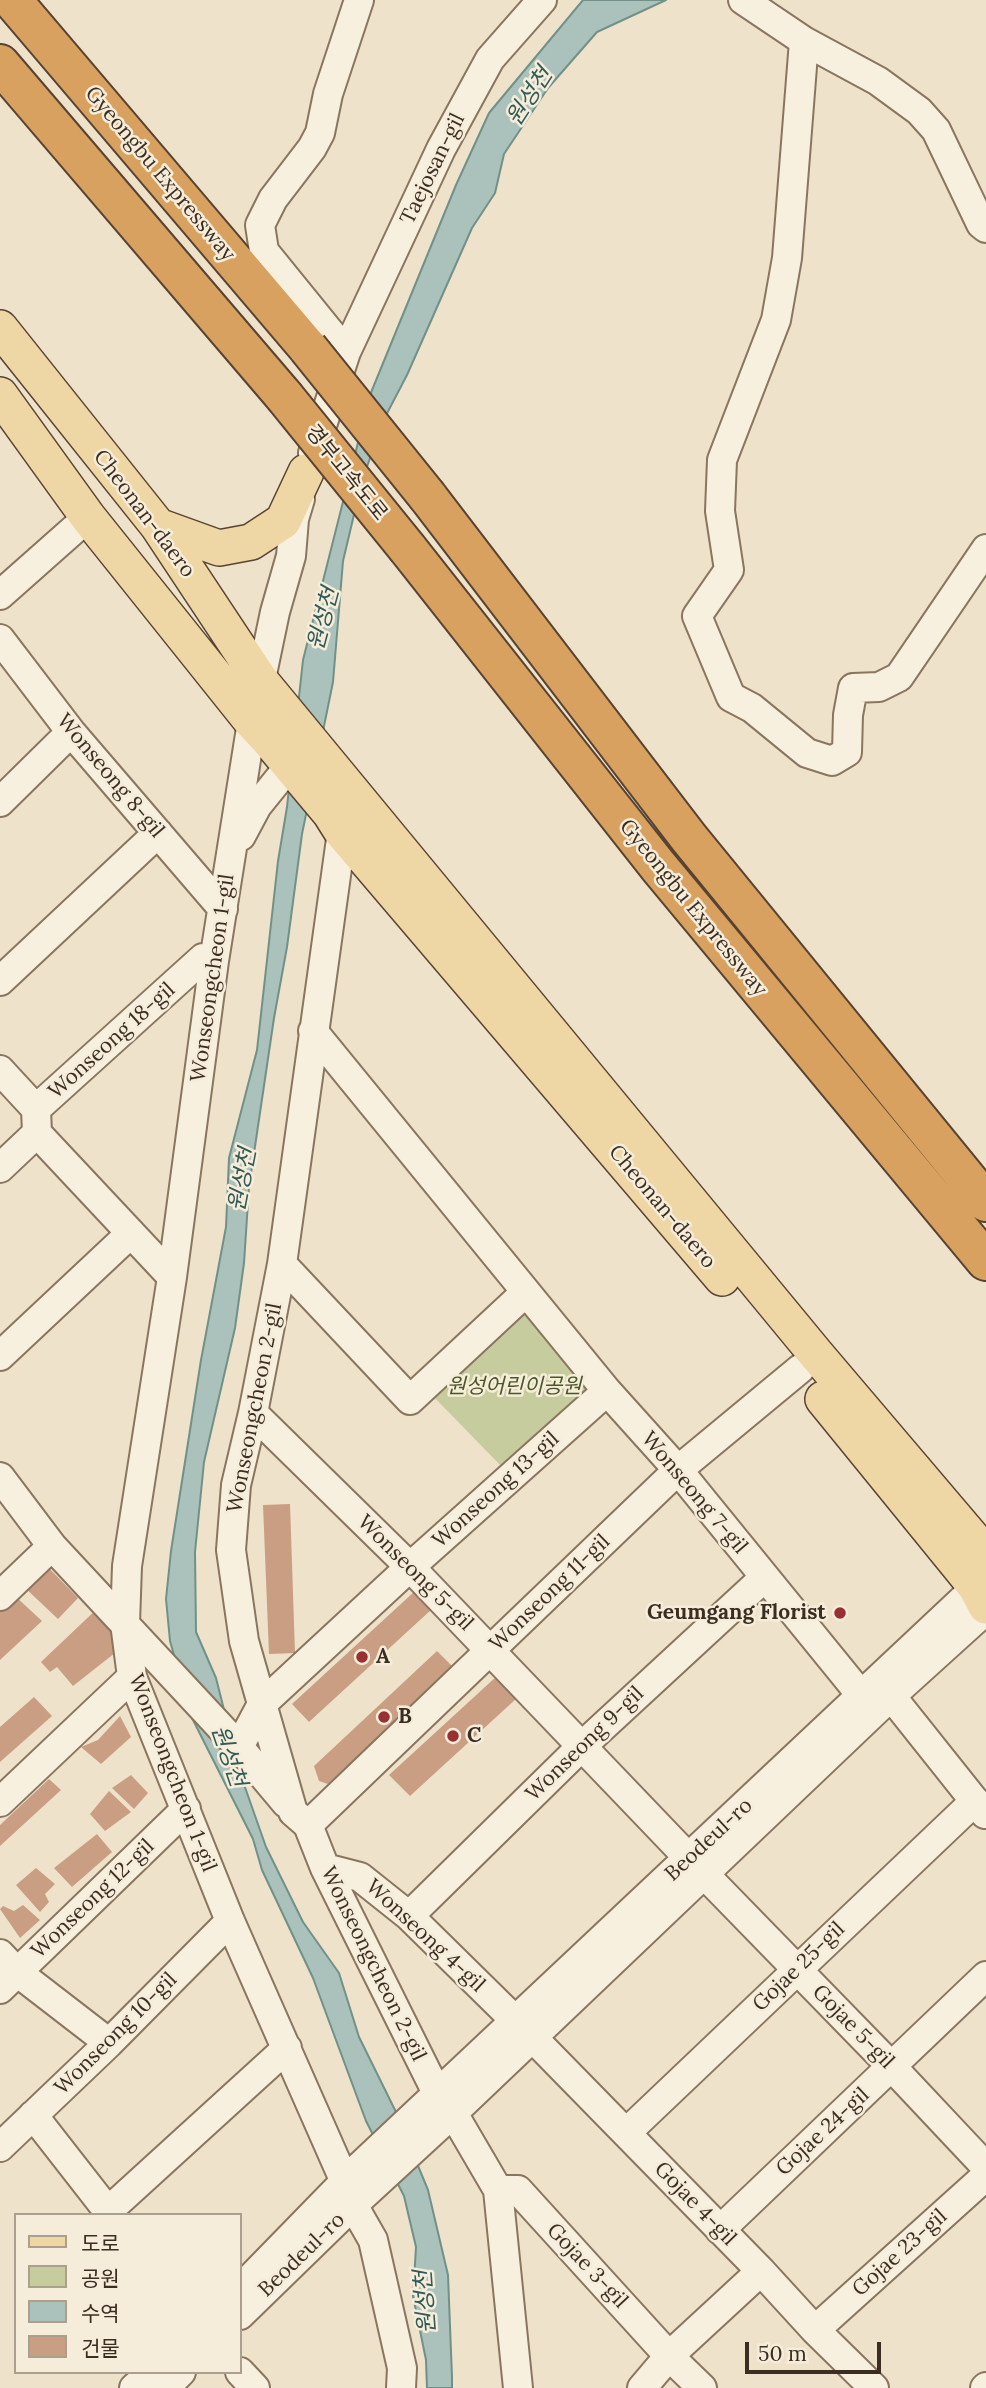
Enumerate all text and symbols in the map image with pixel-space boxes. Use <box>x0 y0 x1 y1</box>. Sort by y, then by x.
water label: 원성천 <box>501 63 559 131</box>
street label: Gyeongbu Expressway <box>80 81 240 267</box>
street label: Taejosan-gil <box>395 109 471 229</box>
street label: 경부고속도로 <box>300 420 392 526</box>
street label: Cheonan-daero <box>88 445 200 583</box>
water label: 원성천 <box>302 585 346 653</box>
street label: Wonseong 8-gil <box>51 709 169 843</box>
street label: Gyeongbu Expressway <box>614 814 772 1002</box>
street label: Wonseongcheon 1-gil <box>186 872 240 1084</box>
street label: Wonseong 18-gil <box>43 978 181 1104</box>
street label: Cheonan-daero <box>603 1140 721 1274</box>
water label: 원성천 <box>223 1146 263 1214</box>
street label: Wonseongcheon 2-gil <box>222 1301 288 1515</box>
park label: 원성어린이공원 <box>446 1374 582 1400</box>
street label: Wonseong 13-gil <box>428 1427 564 1553</box>
street label: Wonseong 7-gil <box>636 1427 752 1559</box>
street label: Wonseong 5-gil <box>352 1510 478 1636</box>
street label: Wonseong 11-gil <box>485 1529 615 1657</box>
place label: Geumgang Florist <box>647 1600 826 1626</box>
marker: Geumgang Florist <box>832 1605 848 1621</box>
place label: A <box>376 1644 390 1670</box>
marker: A <box>354 1649 370 1665</box>
street label: Wonseongcheon 1-gil <box>123 1671 221 1875</box>
street label: Wonseong 9-gil <box>521 1681 649 1807</box>
place label: B <box>398 1704 412 1730</box>
marker: B <box>376 1709 392 1725</box>
water label: 원성천 <box>205 1721 251 1791</box>
place label: C <box>467 1723 481 1749</box>
marker: C <box>445 1728 461 1744</box>
street label: Beodeul-ro <box>660 1793 758 1887</box>
street label: Wonseong 12-gil <box>26 1834 160 1964</box>
street label: Wonseongcheon 2-gil <box>315 1863 431 2065</box>
street label: Wonseong 4-gil <box>360 1874 490 1998</box>
street label: Gojae 25-gil <box>748 1917 850 2017</box>
street label: Wonseong 10-gil <box>49 1967 183 2101</box>
street label: Gojae 5-gil <box>807 1980 899 2074</box>
street label: Gojae 24-gil <box>771 2083 875 2181</box>
street label: Gojae 4-gil <box>649 2157 741 2251</box>
street label: Gojae 23-gil <box>848 2204 952 2302</box>
street label: Beodeul-ro <box>254 2208 350 2302</box>
legend <box>14 2213 242 2374</box>
street label: Gojae 3-gil <box>541 2218 633 2314</box>
text: 도로 <box>81 2230 120 2257</box>
text: 공원 <box>81 2265 120 2292</box>
water label: 원성천 <box>410 2269 442 2335</box>
text: 수역 <box>81 2300 120 2327</box>
scale bar <box>748 2328 884 2372</box>
text: 건물 <box>81 2335 120 2362</box>
text: 50 m <box>758 2340 807 2367</box>

